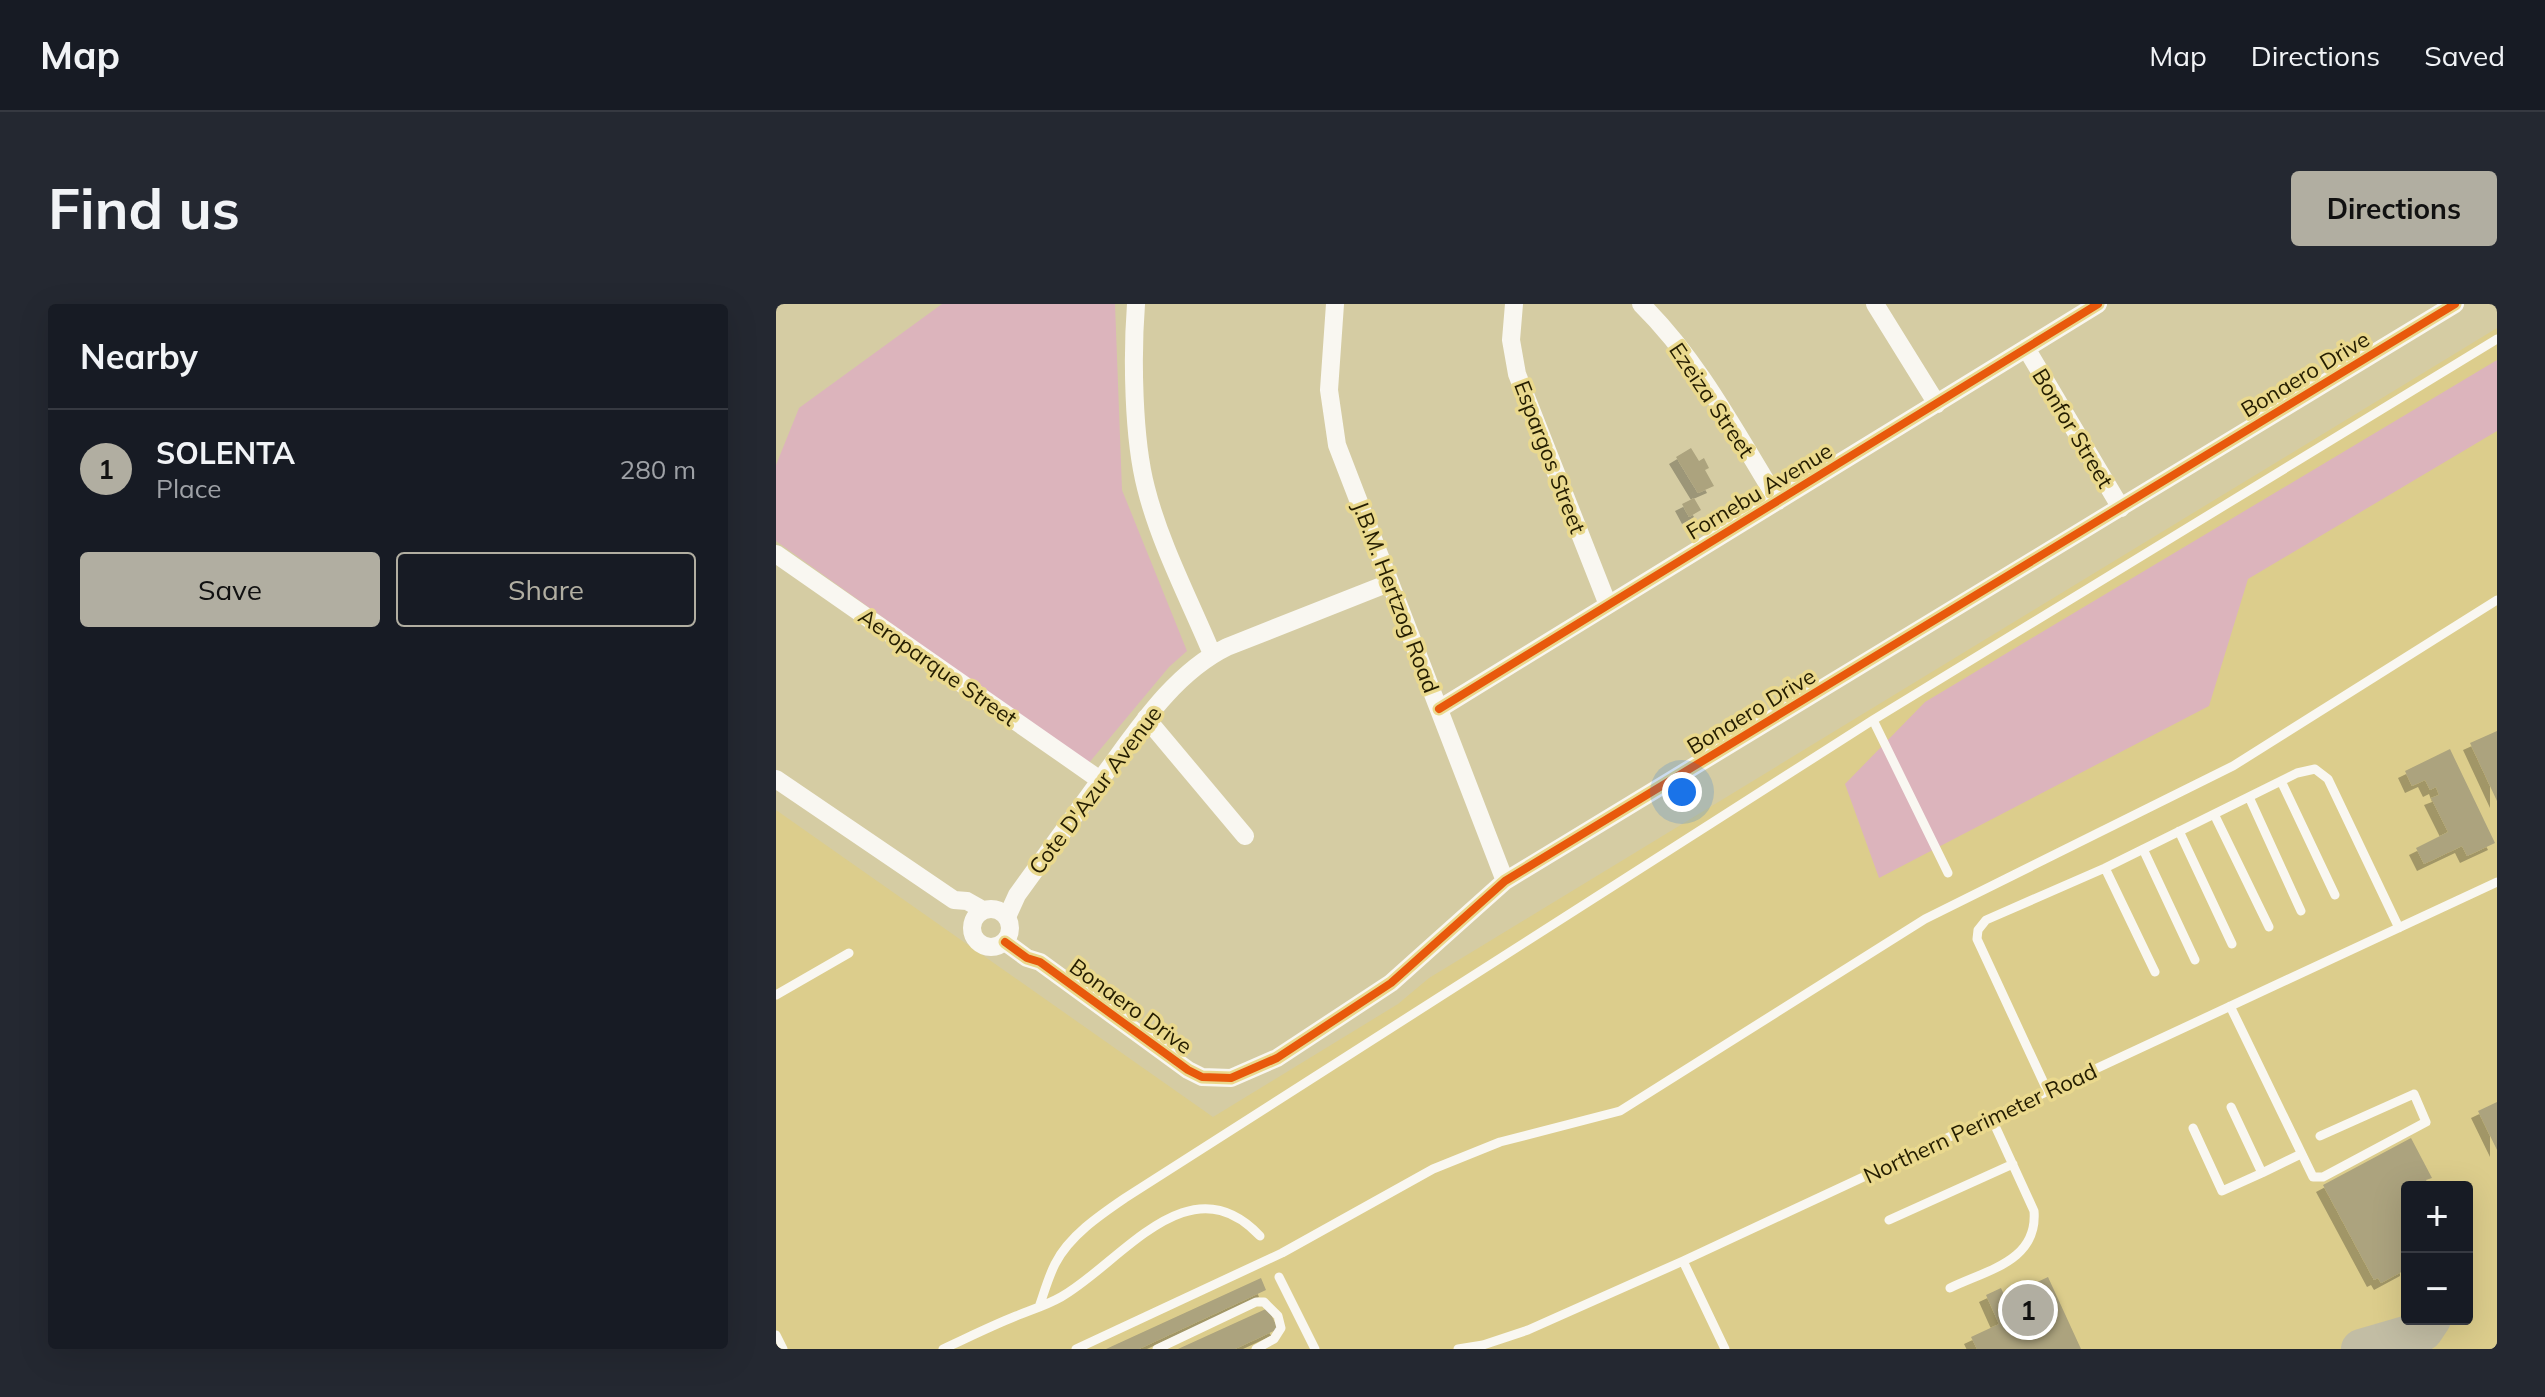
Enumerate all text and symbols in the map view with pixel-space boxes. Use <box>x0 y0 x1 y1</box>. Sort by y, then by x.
text: Map <box>40 31 120 79</box>
text: Map <box>2149 38 2207 73</box>
text: Directions <box>2251 38 2380 73</box>
text: Saved <box>2424 38 2505 73</box>
button: Directions <box>2291 171 2497 246</box>
text: Find us <box>48 173 240 243</box>
street label: Bonaero Drive <box>2236 325 2374 423</box>
text: Nearby <box>80 335 198 378</box>
street label: Ezeiza Street <box>1663 337 1761 463</box>
street label: Bonfor Street <box>2026 363 2120 493</box>
street label: Espargos Street <box>1508 377 1592 538</box>
text: SOLENTA <box>156 434 295 472</box>
street label: Fornebu Avenue <box>1681 436 1837 546</box>
text: 1 <box>98 453 114 486</box>
text: 280 m <box>620 453 696 486</box>
text: Place <box>156 472 221 505</box>
street label: J.B.M. Hertzog Road <box>1347 497 1445 697</box>
button: Save <box>80 552 380 627</box>
button: Share <box>396 552 696 627</box>
street label: Aeroparque Street <box>853 602 1023 732</box>
street label: Bonaero Drive <box>1682 662 1820 760</box>
street label: Cote D'Azur Avenue <box>1022 700 1168 880</box>
your location <box>1662 772 1702 812</box>
street label: Bonaero Drive <box>1064 952 1198 1060</box>
street label: Northern Perimeter Road <box>1859 1057 2101 1189</box>
map controls <box>2401 1181 2473 1325</box>
button: + <box>2401 1181 2473 1253</box>
button: − <box>2401 1253 2473 1325</box>
pin: 1 <box>2002 1280 2054 1340</box>

